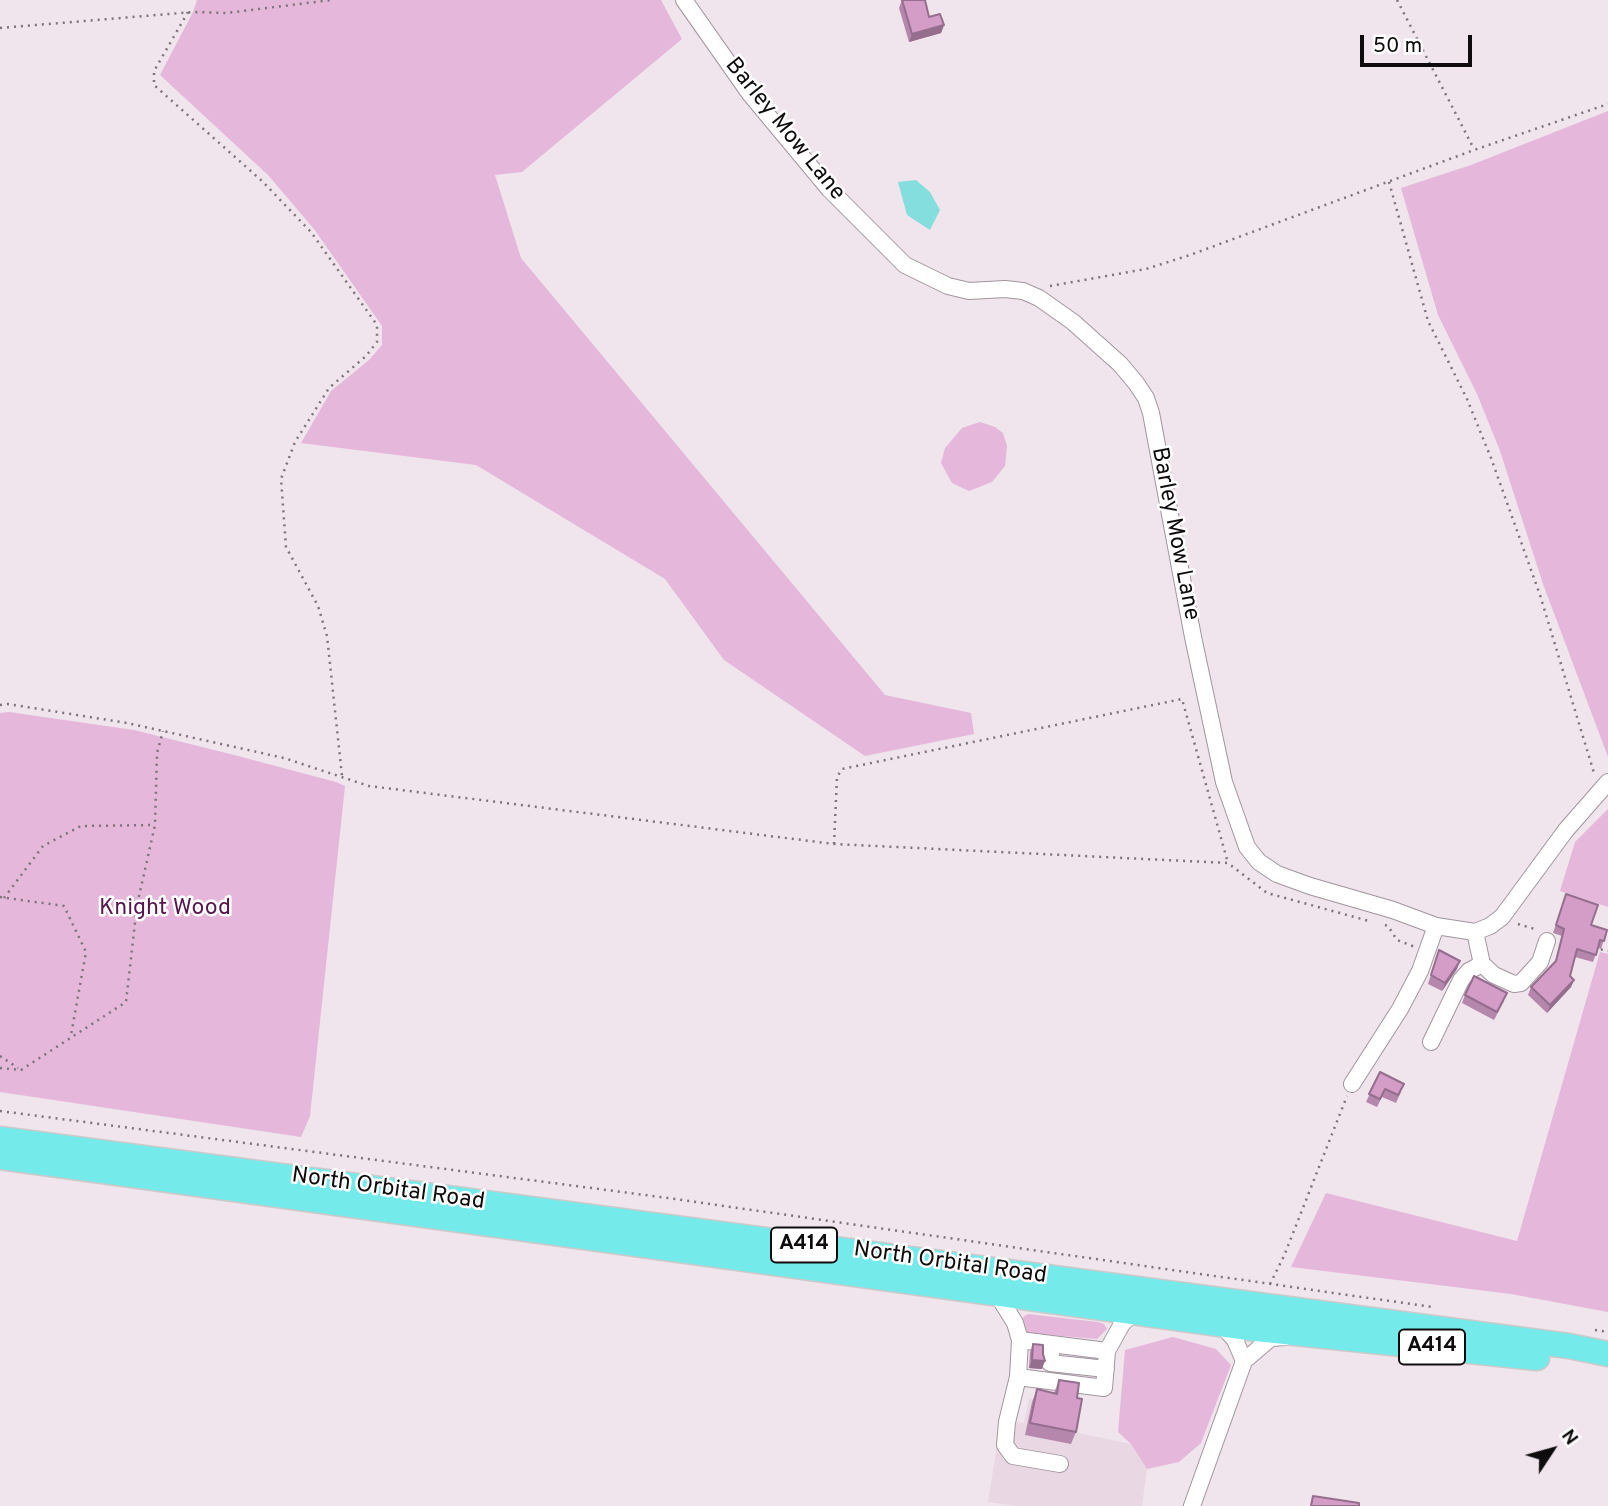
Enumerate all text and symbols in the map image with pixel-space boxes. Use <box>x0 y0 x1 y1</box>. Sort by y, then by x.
scale bar <box>1363 21 1475 65</box>
text: 50 m <box>1373 33 1422 60</box>
street label: Barley Mow Lane <box>718 53 850 207</box>
street label: Barley Mow Lane <box>1144 445 1204 623</box>
park label: Knight Wood <box>99 895 231 923</box>
street label: North Orbital Road <box>290 1163 486 1217</box>
road number: A414 <box>771 1228 837 1262</box>
street label: North Orbital Road <box>852 1237 1048 1291</box>
road number: A414 <box>1399 1330 1465 1364</box>
north arrow <box>1517 1415 1587 1485</box>
text: N <box>1555 1425 1583 1450</box>

